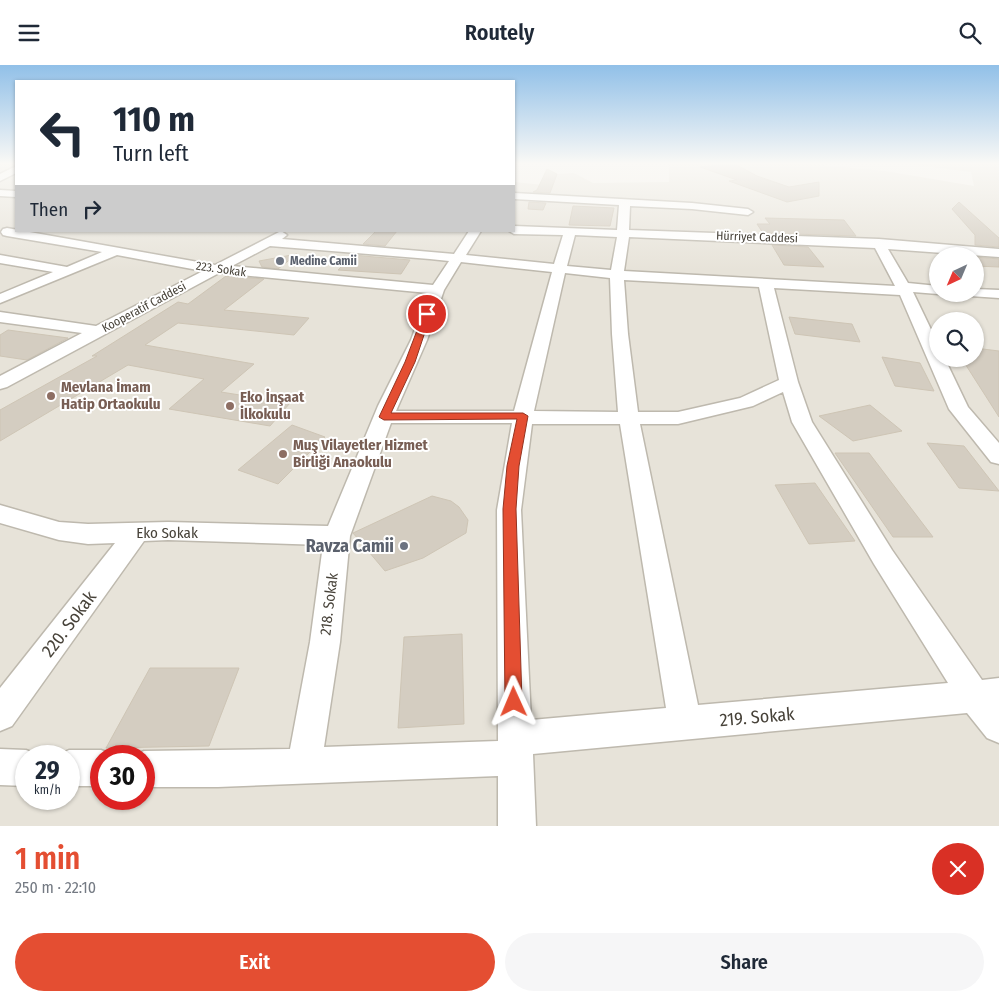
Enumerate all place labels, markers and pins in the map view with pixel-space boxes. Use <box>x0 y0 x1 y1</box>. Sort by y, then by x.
place label: Medine Camii <box>290 254 357 268</box>
marker: Medine Camii <box>274 255 286 267</box>
pin <box>406 293 448 335</box>
place label: Mevlana İmam Hatip Ortaokulu <box>61 378 161 413</box>
place label: Eko İnşaat İlkokulu <box>240 388 305 423</box>
marker: Mevlana İmam Hatip Ortaokulu <box>45 390 57 402</box>
marker: Eko İnşaat İlkokulu <box>224 400 236 412</box>
place label: Muş Vilayetler Hizmet Birliği Anaokulu <box>293 436 429 471</box>
marker: Muş Vilayetler Hizmet Birliği Anaokulu <box>277 448 289 460</box>
place label: Ravza Camii <box>306 535 394 557</box>
marker: Ravza Camii <box>398 540 410 552</box>

